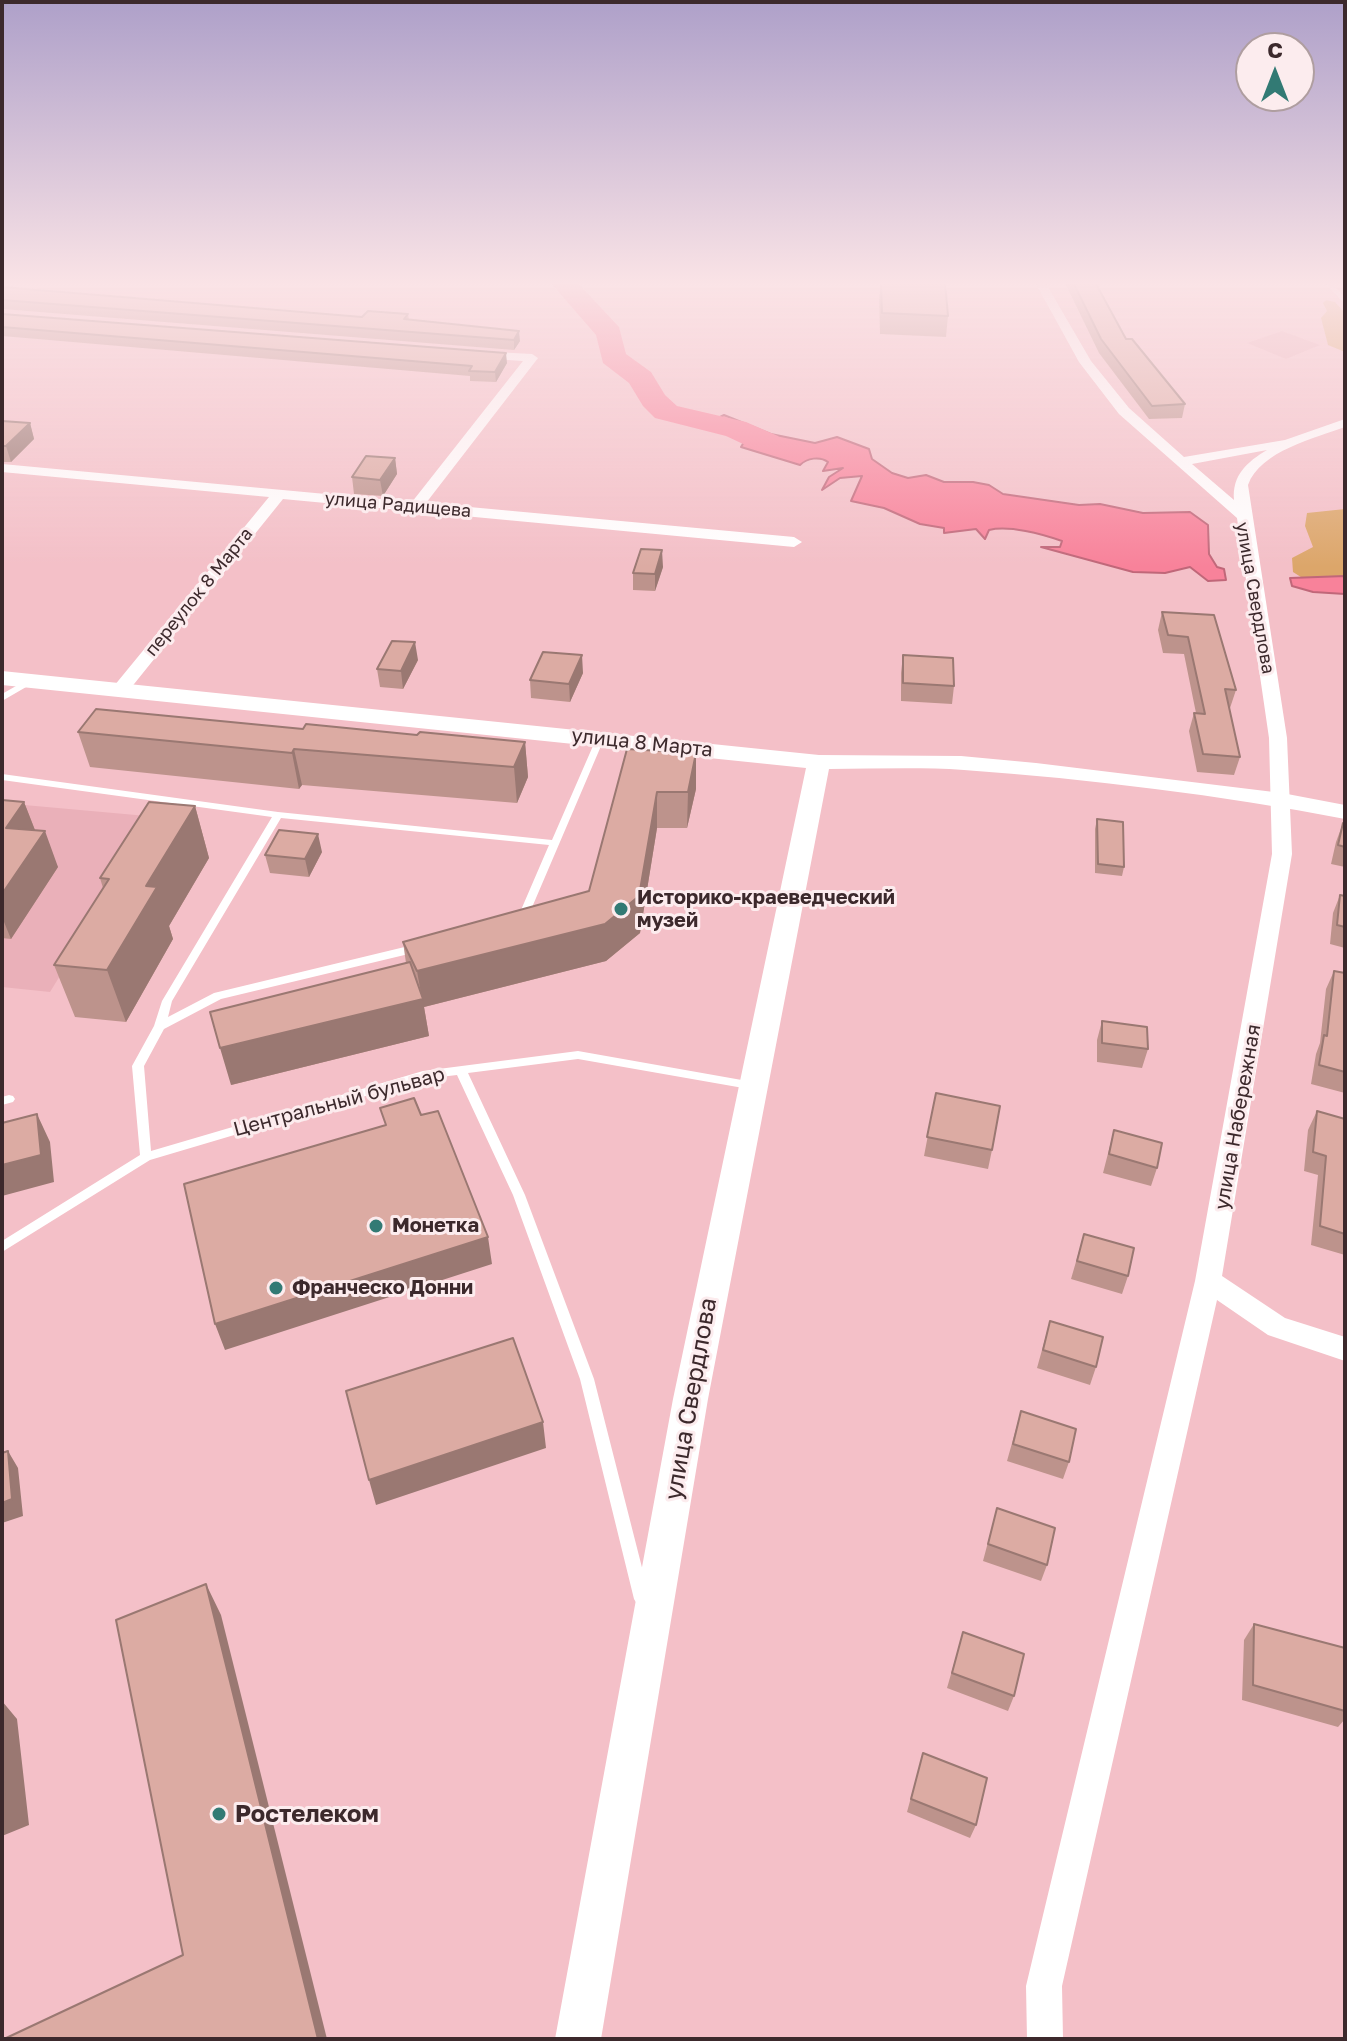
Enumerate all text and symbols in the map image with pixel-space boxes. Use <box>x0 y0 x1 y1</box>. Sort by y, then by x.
north arrow <box>1235 32 1315 112</box>
text: С <box>1267 36 1283 63</box>
street label: улица Радищева <box>324 488 472 522</box>
street label: улица Свердлова <box>1231 520 1279 676</box>
street label: переулок 8 Марта <box>141 523 257 661</box>
street label: улица 8 Марта <box>570 724 714 762</box>
place label: Историко-краеведческий музей <box>637 886 895 933</box>
marker: Историко-краеведческий музей <box>612 900 630 918</box>
street label: улица Набережная <box>1210 1022 1266 1212</box>
street label: Центральный бульвар <box>231 1062 447 1142</box>
place label: Монетка <box>392 1214 479 1238</box>
marker: Монетка <box>367 1217 385 1235</box>
place label: Франческо Донни <box>292 1276 473 1300</box>
marker: Франческо Донни <box>267 1279 285 1297</box>
street label: улица Свердлова <box>659 1295 723 1503</box>
place label: Ростелеком <box>235 1800 379 1828</box>
marker: Ростелеком <box>210 1805 228 1823</box>

